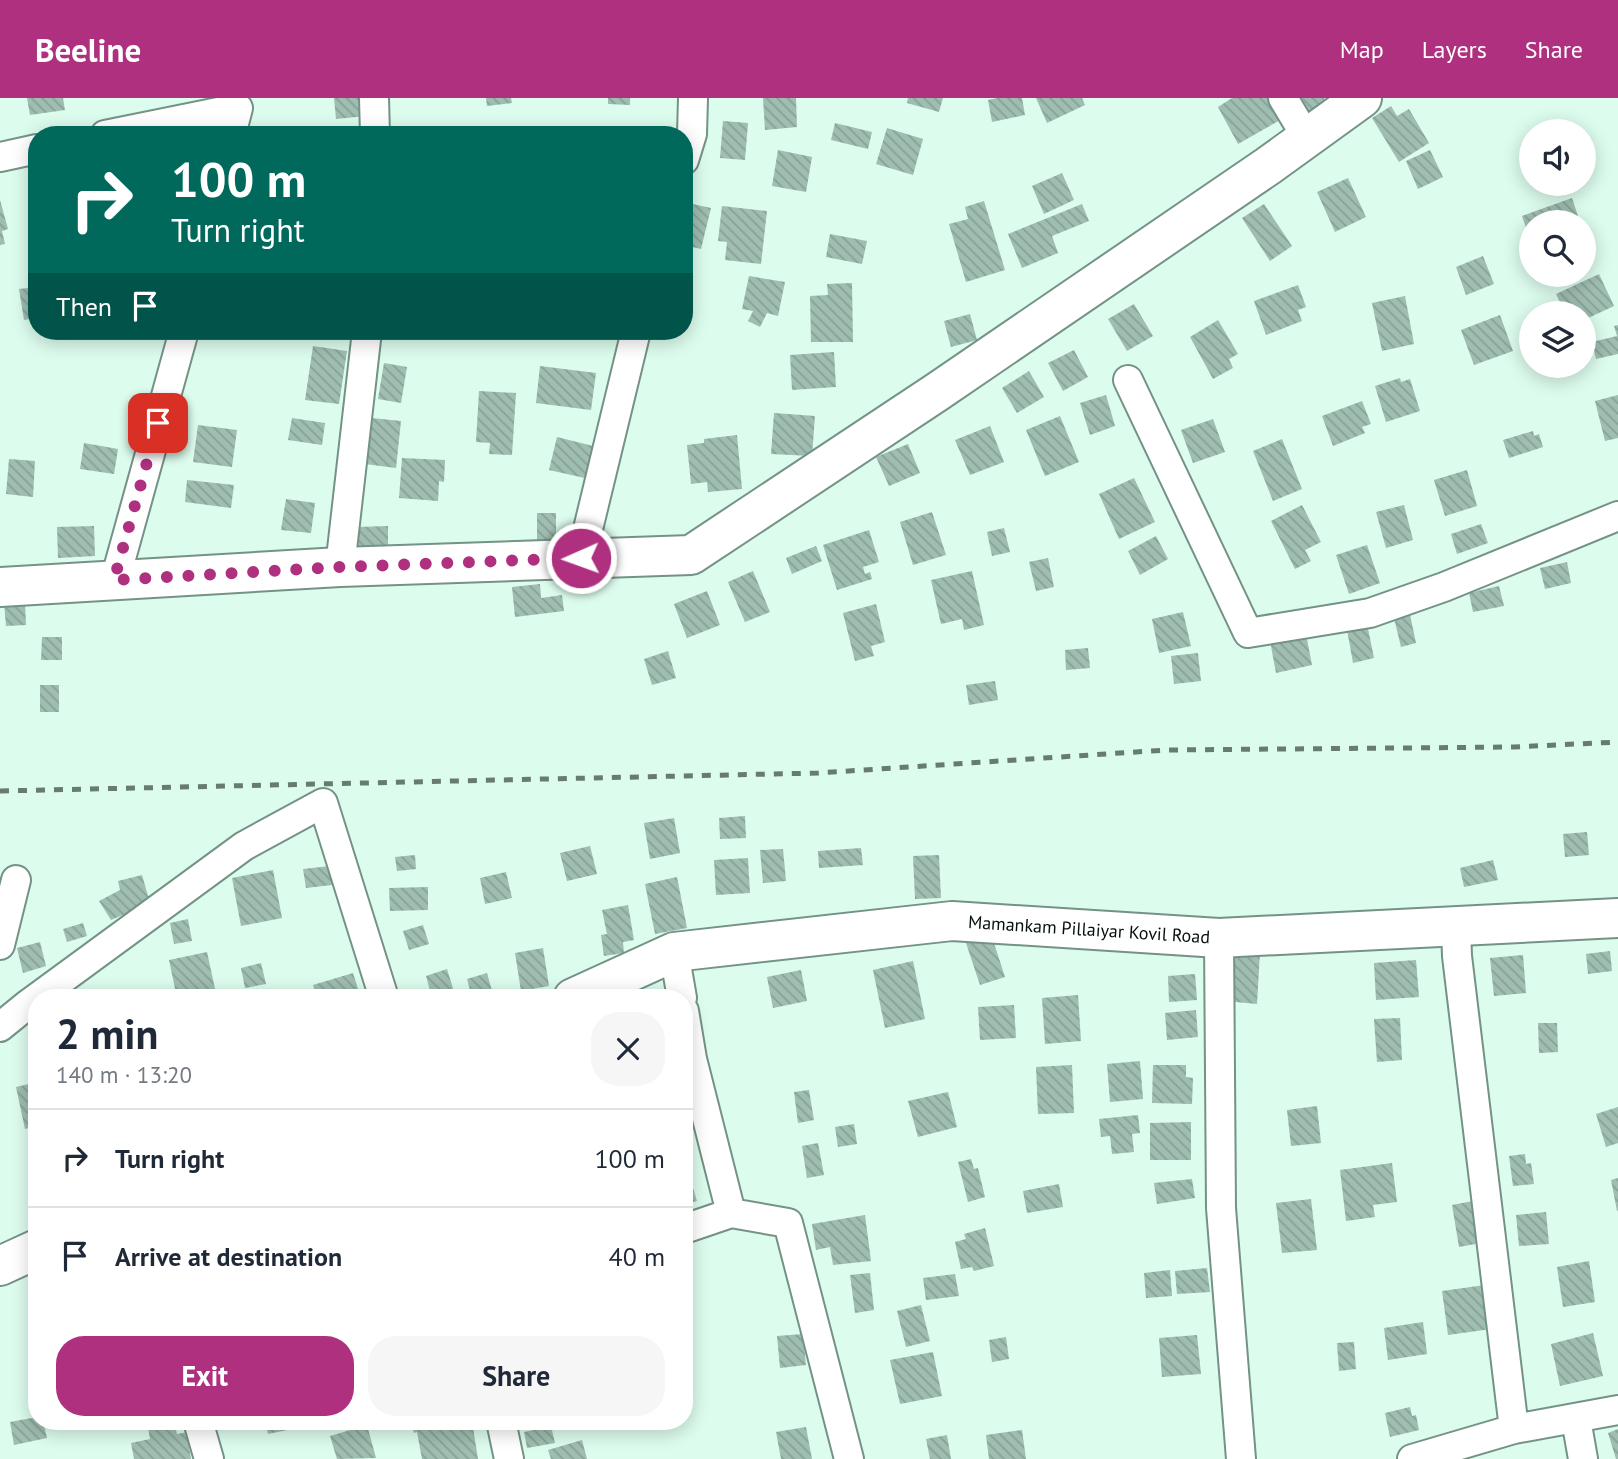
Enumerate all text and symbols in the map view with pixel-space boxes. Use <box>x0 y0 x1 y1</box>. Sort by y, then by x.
text: Beeline <box>35 28 141 71</box>
text: Map <box>1340 34 1384 65</box>
text: Layers <box>1422 34 1487 65</box>
text: Share <box>1525 34 1583 65</box>
map controls <box>1519 119 1596 378</box>
button: sound <box>1519 119 1596 196</box>
text: 100 m <box>171 147 306 211</box>
icon: right <box>56 154 147 245</box>
text: Turn right <box>171 209 305 251</box>
button: search <box>1519 210 1596 287</box>
icon: arrive <box>126 287 164 325</box>
text: Then <box>56 290 112 323</box>
button: layers <box>1519 301 1596 378</box>
pin <box>128 393 188 453</box>
icon: arrive <box>139 404 177 442</box>
position arrow <box>544 521 618 595</box>
street label: Mamankam Pillaiyar Kovil Road <box>967 910 1211 948</box>
text: 2 min <box>56 1006 158 1061</box>
button: close <box>591 1012 665 1086</box>
text: 140 m · 13:20 <box>56 1060 192 1089</box>
icon: right <box>56 1139 94 1177</box>
text: Turn right <box>115 1142 224 1175</box>
text: 100 m <box>594 1142 665 1175</box>
icon: arrive <box>56 1237 94 1275</box>
text: Arrive at destination <box>115 1240 342 1273</box>
text: 40 m <box>609 1240 665 1273</box>
button: Exit <box>56 1336 354 1416</box>
button: Share <box>368 1336 665 1416</box>

